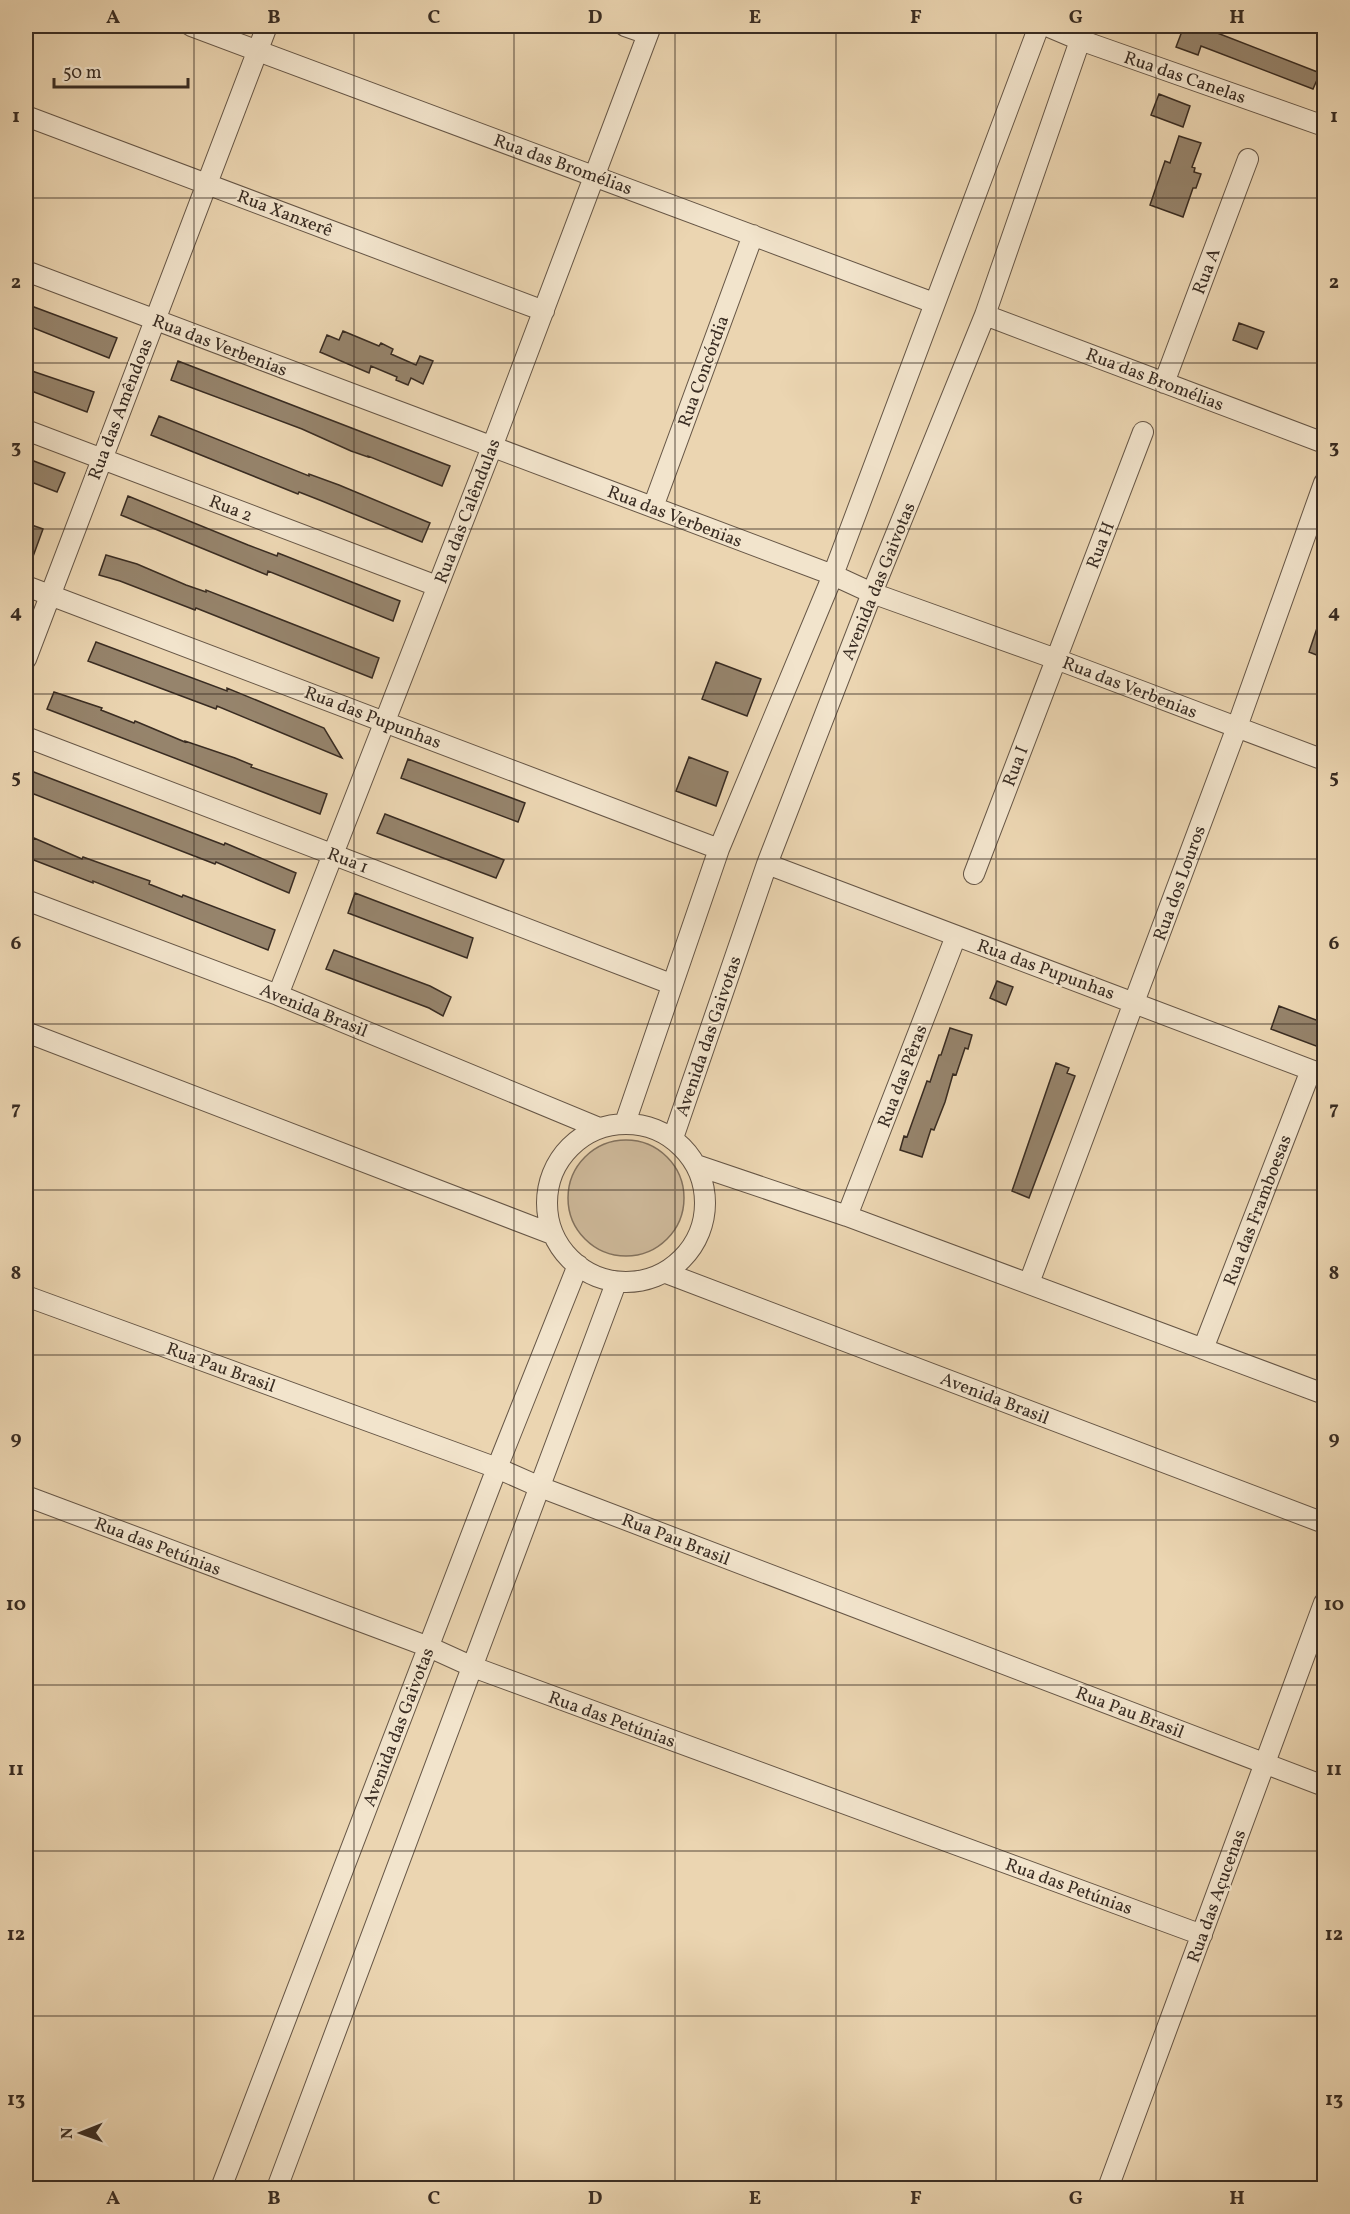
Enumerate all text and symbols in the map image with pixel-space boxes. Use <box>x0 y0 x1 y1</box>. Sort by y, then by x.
text: A <box>106 4 120 32</box>
text: B <box>267 4 281 32</box>
text: C <box>428 4 441 32</box>
text: D <box>588 4 602 32</box>
text: E <box>749 4 761 32</box>
text: F <box>910 4 922 32</box>
text: G <box>1069 4 1083 32</box>
text: H <box>1229 4 1245 32</box>
street label: Rua das Canelas <box>1120 46 1249 111</box>
scale bar <box>54 51 188 89</box>
text: 50 m <box>63 61 102 86</box>
text: 1 <box>12 103 20 131</box>
text: 1 <box>1330 103 1338 131</box>
street label: Rua das Bromélias <box>490 129 635 202</box>
street label: Rua Xanxerê <box>233 185 336 244</box>
street label: Rua A <box>1187 244 1228 298</box>
text: 2 <box>11 269 21 297</box>
text: 2 <box>1329 269 1339 297</box>
street label: Rua das Verbenias <box>148 309 291 384</box>
street label: Rua Concórdia <box>673 312 736 431</box>
street label: Rua das Amêndoas <box>83 335 160 484</box>
street label: Rua das Bromélias <box>1082 343 1227 418</box>
text: 3 <box>11 434 21 462</box>
text: 3 <box>1329 434 1339 462</box>
street label: Rua das Calêndulas <box>429 436 508 588</box>
street label: Rua das Verbenias <box>603 480 746 555</box>
street label: Rua 2 <box>205 490 256 529</box>
street label: Avenida das Gaivotas <box>836 499 922 664</box>
street label: Rua H <box>1081 518 1122 573</box>
text: 4 <box>10 599 22 627</box>
text: 4 <box>1328 599 1340 627</box>
street label: Rua das Verbenias <box>1058 651 1201 726</box>
street label: Rua das Pupunhas <box>300 681 444 756</box>
street label: Rua I <box>997 743 1035 790</box>
text: 5 <box>11 764 21 792</box>
text: 5 <box>1329 764 1339 792</box>
street label: Rua dos Louros <box>1148 823 1213 945</box>
street label: Rua 1 <box>323 842 372 881</box>
text: 6 <box>11 930 22 958</box>
text: 6 <box>1329 930 1340 958</box>
street label: Rua das Pupunhas <box>973 934 1118 1007</box>
street label: Avenida das Gaivotas <box>670 953 749 1120</box>
street label: Avenida Brasil <box>256 978 371 1044</box>
street label: Rua das Pêras <box>872 1022 934 1132</box>
text: 7 <box>11 1095 21 1123</box>
text: 7 <box>1329 1095 1339 1123</box>
street label: Rua das Framboesas <box>1218 1131 1299 1290</box>
text: 8 <box>11 1260 21 1288</box>
text: 8 <box>1329 1260 1339 1288</box>
street label: Rua Pau Brasil <box>162 1337 279 1400</box>
street label: Avenida Brasil <box>937 1367 1052 1432</box>
text: 9 <box>10 1425 22 1453</box>
text: 9 <box>1328 1425 1340 1453</box>
street label: Rua Pau Brasil <box>618 1508 733 1573</box>
street label: Rua das Petúnias <box>91 1512 224 1583</box>
text: 10 <box>6 1591 26 1619</box>
text: 10 <box>1324 1591 1344 1619</box>
street label: Avenida das Gaivotas <box>358 1645 441 1811</box>
street label: Rua Pau Brasil <box>1072 1681 1187 1746</box>
street label: Rua das Petúnias <box>545 1686 678 1755</box>
text: 11 <box>8 1756 24 1784</box>
text: 11 <box>1326 1756 1342 1784</box>
street label: Rua das Açucenas <box>1182 1826 1253 1967</box>
street label: Rua das Petúnias <box>1002 1853 1135 1922</box>
text: 12 <box>7 1921 25 1949</box>
text: 12 <box>1325 1921 1343 1949</box>
text: 13 <box>7 2086 25 2114</box>
text: 13 <box>1325 2086 1343 2114</box>
north arrow <box>51 2103 111 2163</box>
text: N <box>57 2127 79 2139</box>
text: A <box>106 2185 120 2213</box>
text: B <box>267 2185 281 2213</box>
text: C <box>428 2185 441 2213</box>
text: D <box>588 2185 602 2213</box>
text: E <box>749 2185 761 2213</box>
text: F <box>910 2185 922 2213</box>
text: G <box>1069 2185 1083 2213</box>
text: H <box>1229 2185 1245 2213</box>

